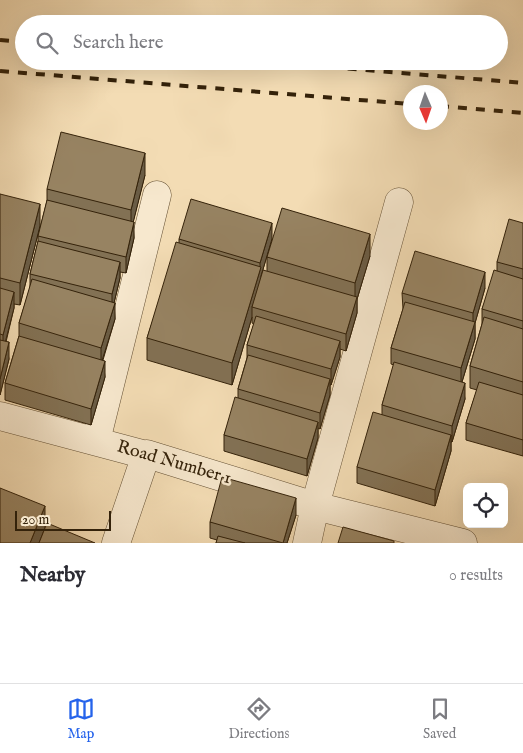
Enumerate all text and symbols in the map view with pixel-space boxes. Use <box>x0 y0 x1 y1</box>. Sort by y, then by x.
search box <box>15 15 508 70</box>
icon: search <box>33 29 61 57</box>
text: Search here <box>73 31 164 55</box>
north arrow <box>403 85 448 130</box>
street label: Road Number 1 <box>114 436 234 490</box>
map controls <box>463 483 508 528</box>
button: locate <box>463 483 508 528</box>
scale bar <box>15 508 111 531</box>
text: 20 m <box>22 511 49 529</box>
text: Nearby <box>20 562 85 589</box>
text: 0 results <box>449 566 503 586</box>
tab: Map <box>67 695 95 743</box>
tab: Directions <box>228 695 289 743</box>
tab: Saved <box>423 695 456 743</box>

